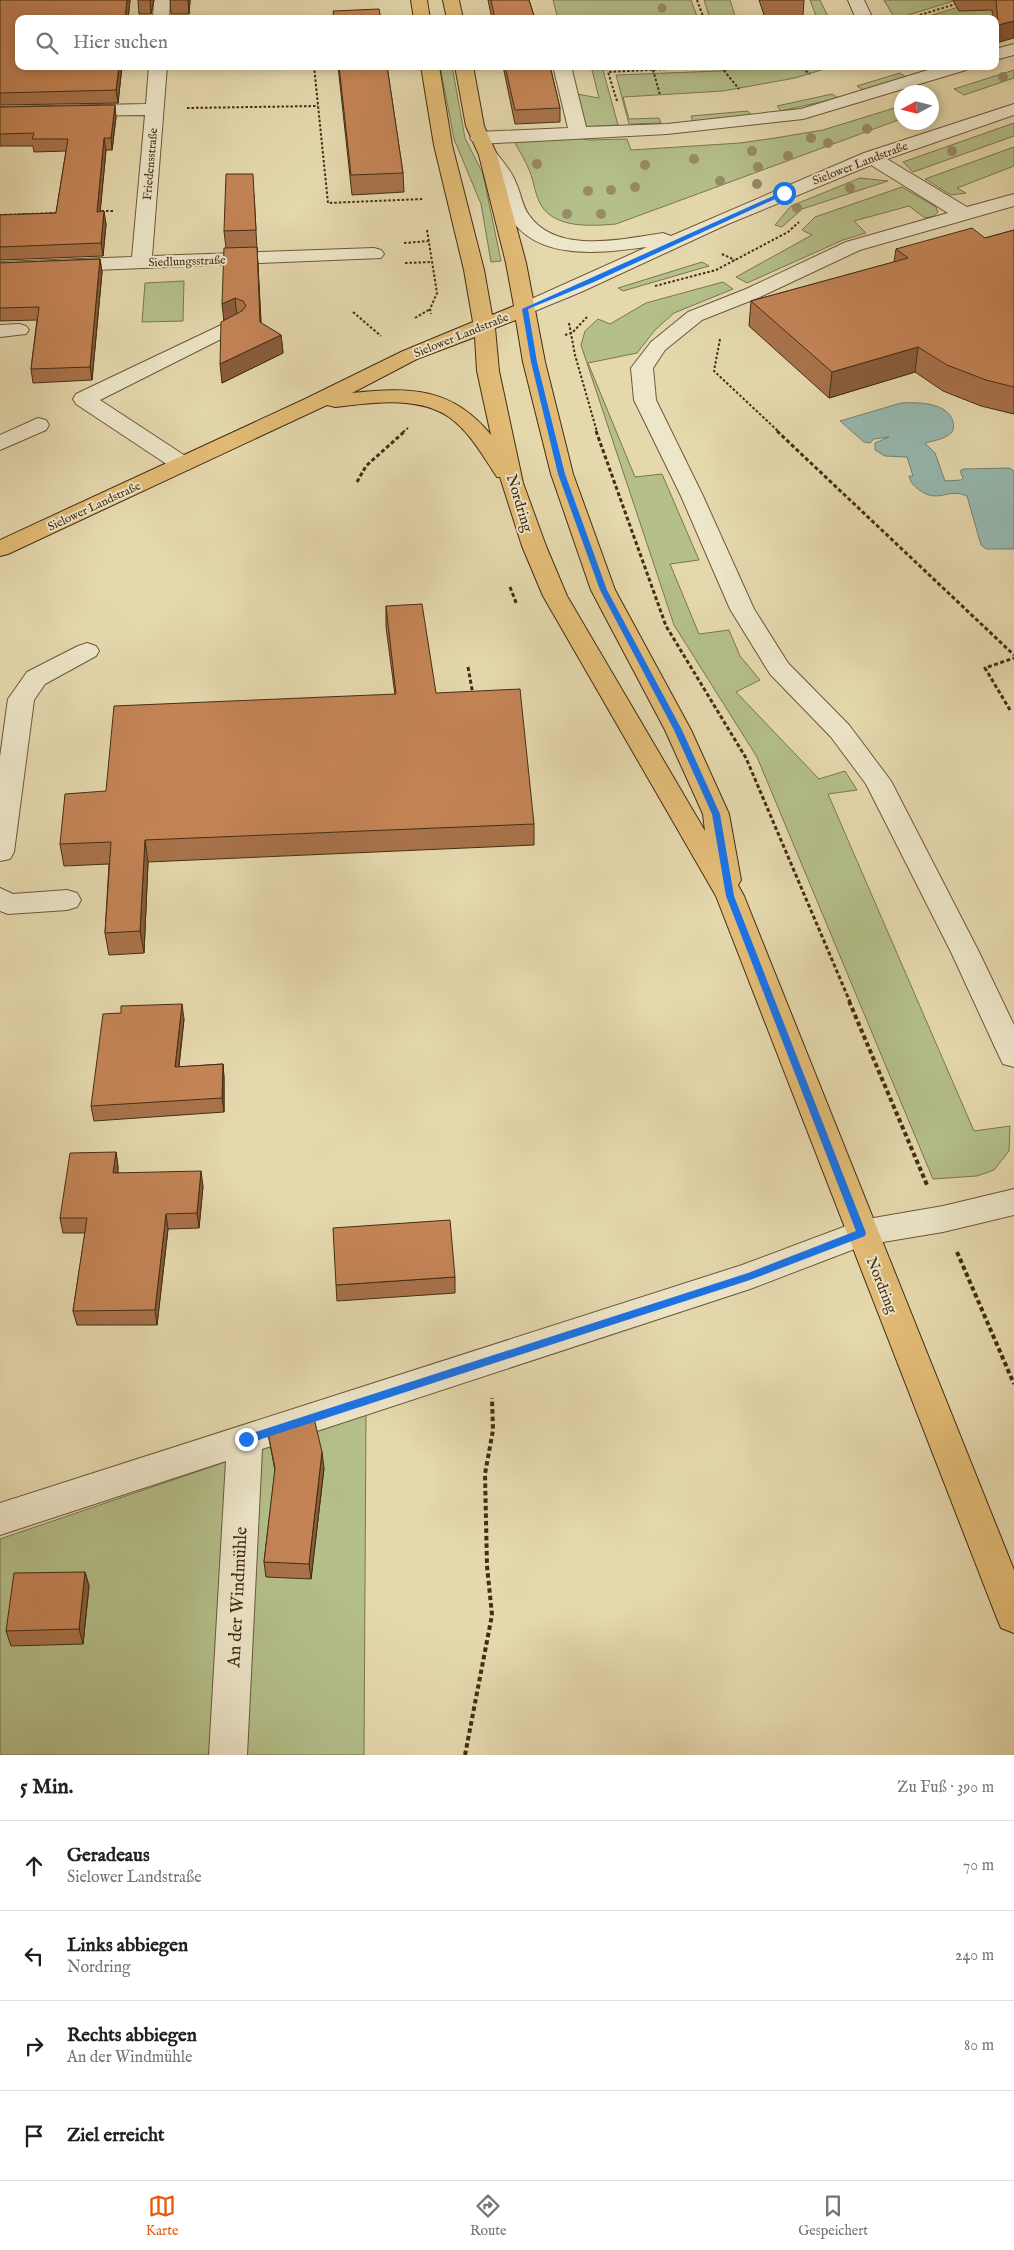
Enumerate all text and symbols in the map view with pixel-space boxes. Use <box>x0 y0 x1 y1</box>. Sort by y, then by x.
search box <box>15 15 999 70</box>
icon: search <box>33 29 61 57</box>
text: Hier suchen <box>73 31 168 55</box>
north arrow <box>894 85 939 130</box>
street label: Friedensstraße <box>140 127 161 201</box>
street label: Sielower Landstraße <box>810 138 910 189</box>
route start <box>773 182 796 205</box>
street label: Siedlungsstraße <box>148 253 226 270</box>
street label: Sielower Landstraße <box>412 309 511 361</box>
street label: Nordring <box>502 472 538 535</box>
street label: Sielower Landstraße <box>45 478 144 535</box>
street label: Nordring <box>862 1254 902 1317</box>
route end <box>235 1428 258 1451</box>
street label: An der Windmühle <box>223 1526 254 1669</box>
text: 5 Min. <box>20 1774 73 1801</box>
text: Zu Fuß · 390 m <box>897 1778 994 1798</box>
text: Geradeaus <box>67 1844 150 1868</box>
icon: ahead <box>20 1852 48 1880</box>
text: 70 m <box>963 1856 994 1876</box>
text: Sielower Landstraße <box>67 1868 202 1888</box>
text: Links abbiegen <box>67 1934 188 1958</box>
icon: left <box>20 1942 48 1970</box>
text: 240 m <box>955 1946 994 1966</box>
text: Nordring <box>67 1958 131 1978</box>
text: Rechts abbiegen <box>67 2024 197 2048</box>
icon: right <box>20 2032 48 2060</box>
text: 80 m <box>964 2036 994 2056</box>
text: An der Windmühle <box>67 2048 192 2068</box>
icon: arrive <box>20 2122 48 2150</box>
text: Ziel erreicht <box>67 2124 165 2148</box>
tab: Karte <box>146 2192 178 2240</box>
tab: Route <box>470 2192 507 2240</box>
tab: Gespeichert <box>798 2192 868 2240</box>

